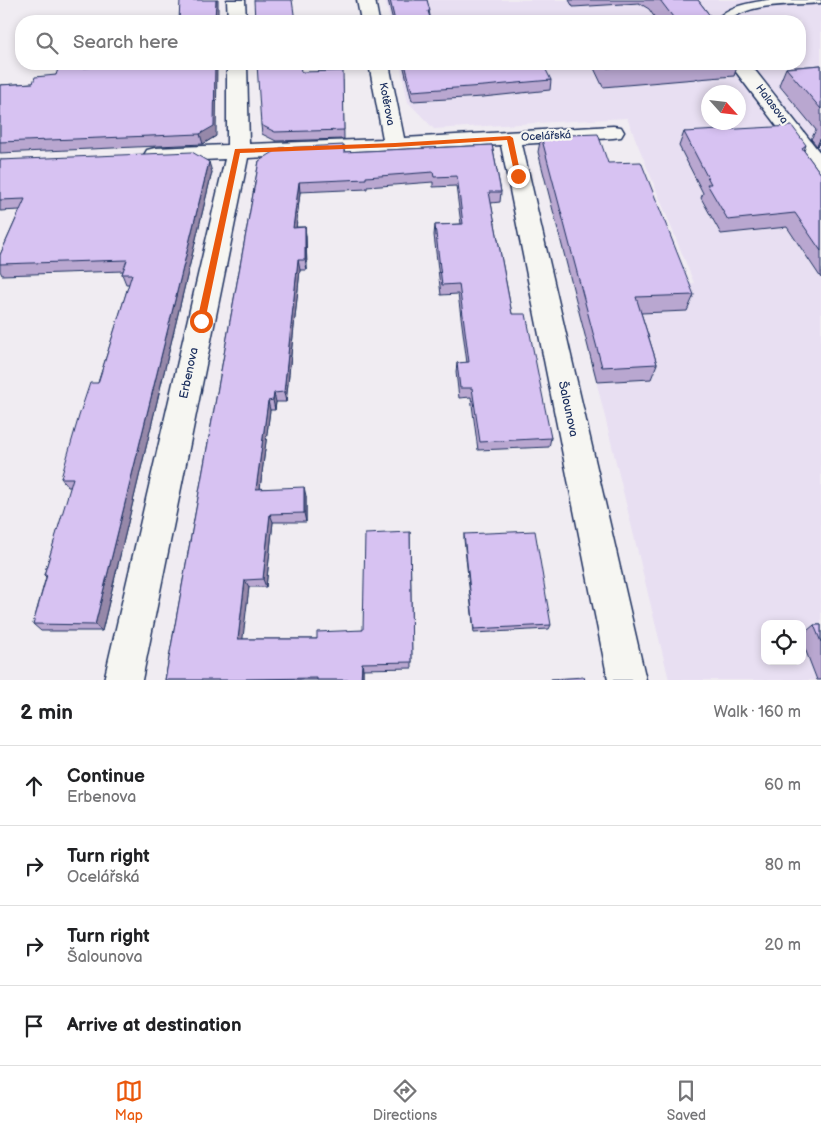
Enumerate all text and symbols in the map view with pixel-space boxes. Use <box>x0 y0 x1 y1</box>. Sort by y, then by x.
search box <box>15 15 806 70</box>
icon: search <box>33 29 61 57</box>
text: Search here <box>73 31 178 54</box>
street label: Kotěrova <box>376 81 398 127</box>
street label: Halasova <box>753 82 791 126</box>
north arrow <box>701 85 746 130</box>
street label: Ocelářská <box>521 128 571 144</box>
route end <box>507 165 530 188</box>
route start <box>190 310 213 333</box>
street label: Erbenova <box>176 346 202 400</box>
street label: Šalounova <box>555 380 582 438</box>
map controls <box>761 620 806 665</box>
button: locate <box>761 620 806 665</box>
text: 2 min <box>20 700 73 725</box>
text: Walk · 160 m <box>713 703 801 722</box>
text: Continue <box>67 765 145 788</box>
icon: ahead <box>20 772 48 800</box>
text: 60 m <box>764 776 801 795</box>
text: Erbenova <box>67 788 136 807</box>
text: Turn right <box>67 845 150 868</box>
icon: right <box>20 852 48 880</box>
text: 80 m <box>765 856 801 875</box>
text: Ocelářská <box>67 868 140 887</box>
text: Turn right <box>67 925 150 948</box>
icon: right <box>20 932 48 960</box>
text: 20 m <box>765 936 801 955</box>
text: Šalounova <box>67 948 143 967</box>
icon: arrive <box>20 1012 48 1040</box>
text: Arrive at destination <box>67 1014 242 1037</box>
tab: Map <box>115 1077 143 1124</box>
tab: Directions <box>373 1077 437 1124</box>
tab: Saved <box>667 1077 706 1124</box>

